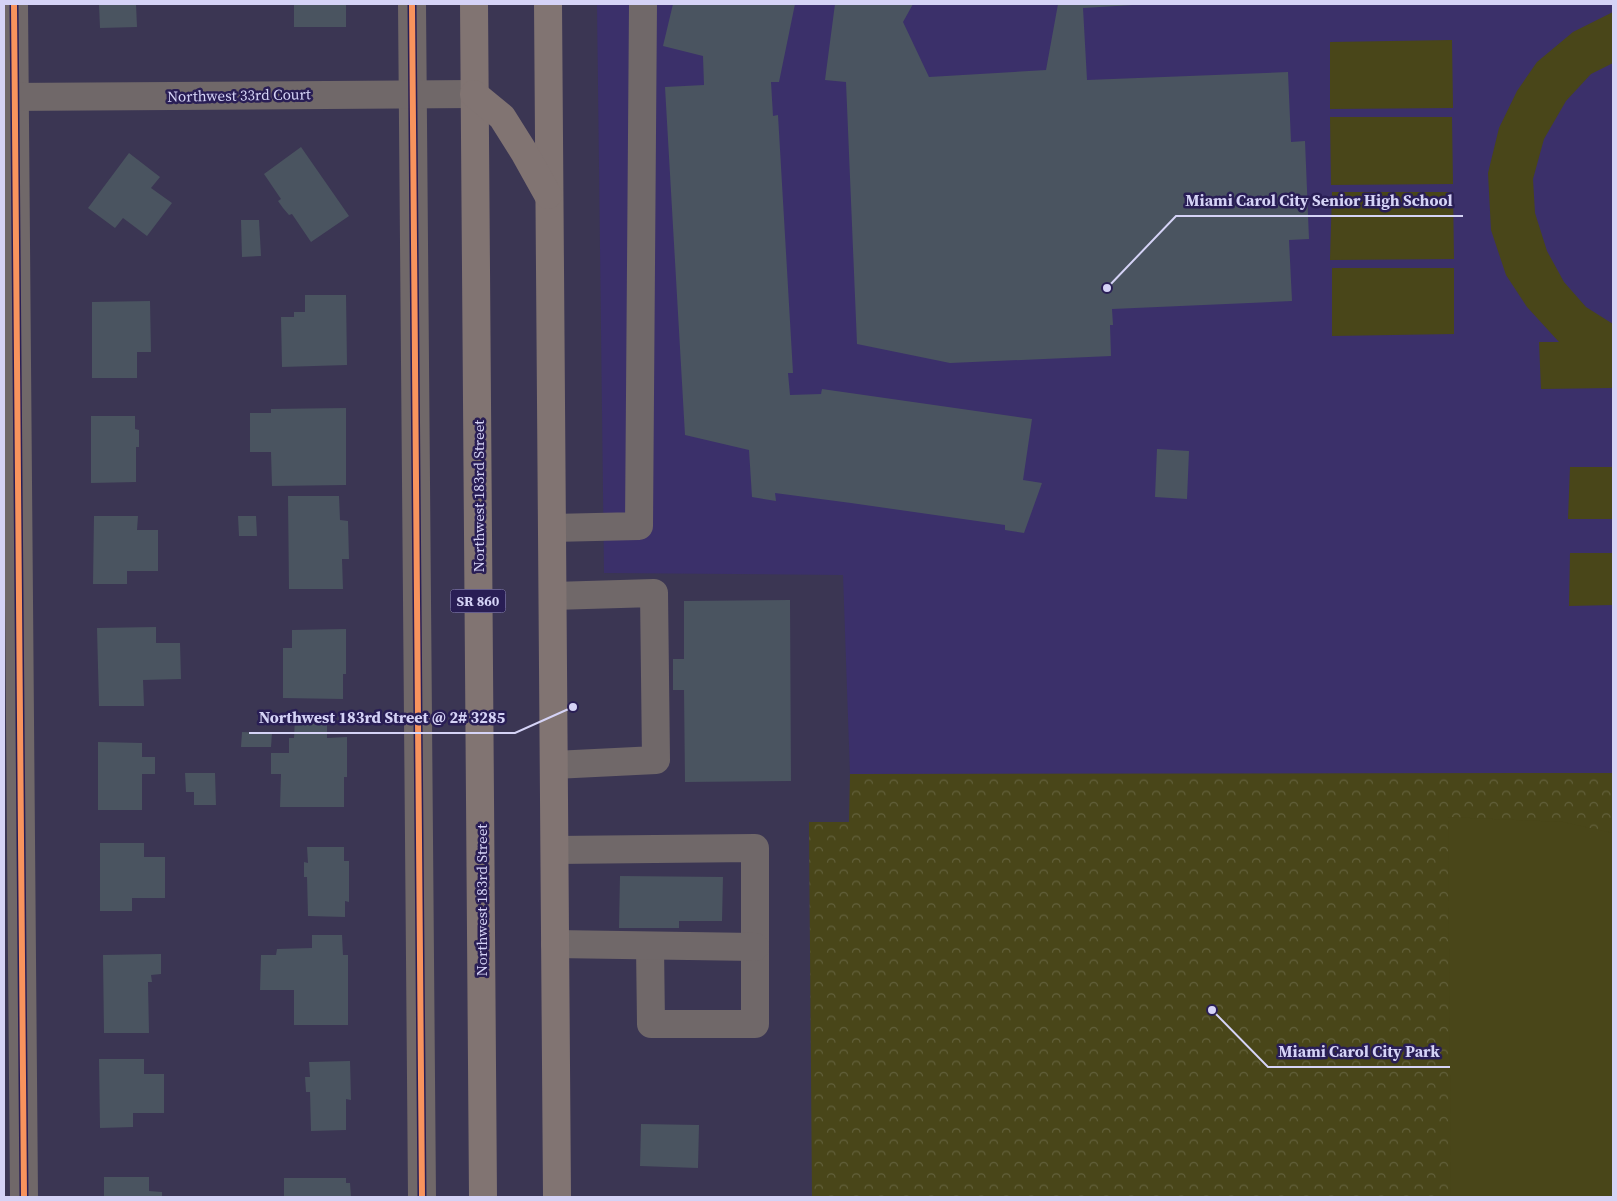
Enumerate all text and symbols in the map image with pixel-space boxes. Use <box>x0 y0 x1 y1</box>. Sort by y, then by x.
street label: Northwest 33rd Court <box>167 83 311 107</box>
callout: Miami Carol City Senior High School <box>1176 185 1463 216</box>
text: Miami Carol City Senior High School <box>1185 189 1453 211</box>
street label: Northwest 183rd Street <box>468 420 489 572</box>
road number: SR 860 <box>450 590 506 612</box>
callout: Northwest 183rd Street @ 2# 3285 <box>249 702 515 733</box>
text: Northwest 183rd Street @ 2# 3285 <box>259 706 506 728</box>
street label: Northwest 183rd Street <box>471 824 492 976</box>
callout: Miami Carol City Park <box>1268 1036 1450 1067</box>
text: Miami Carol City Park <box>1278 1040 1440 1062</box>

